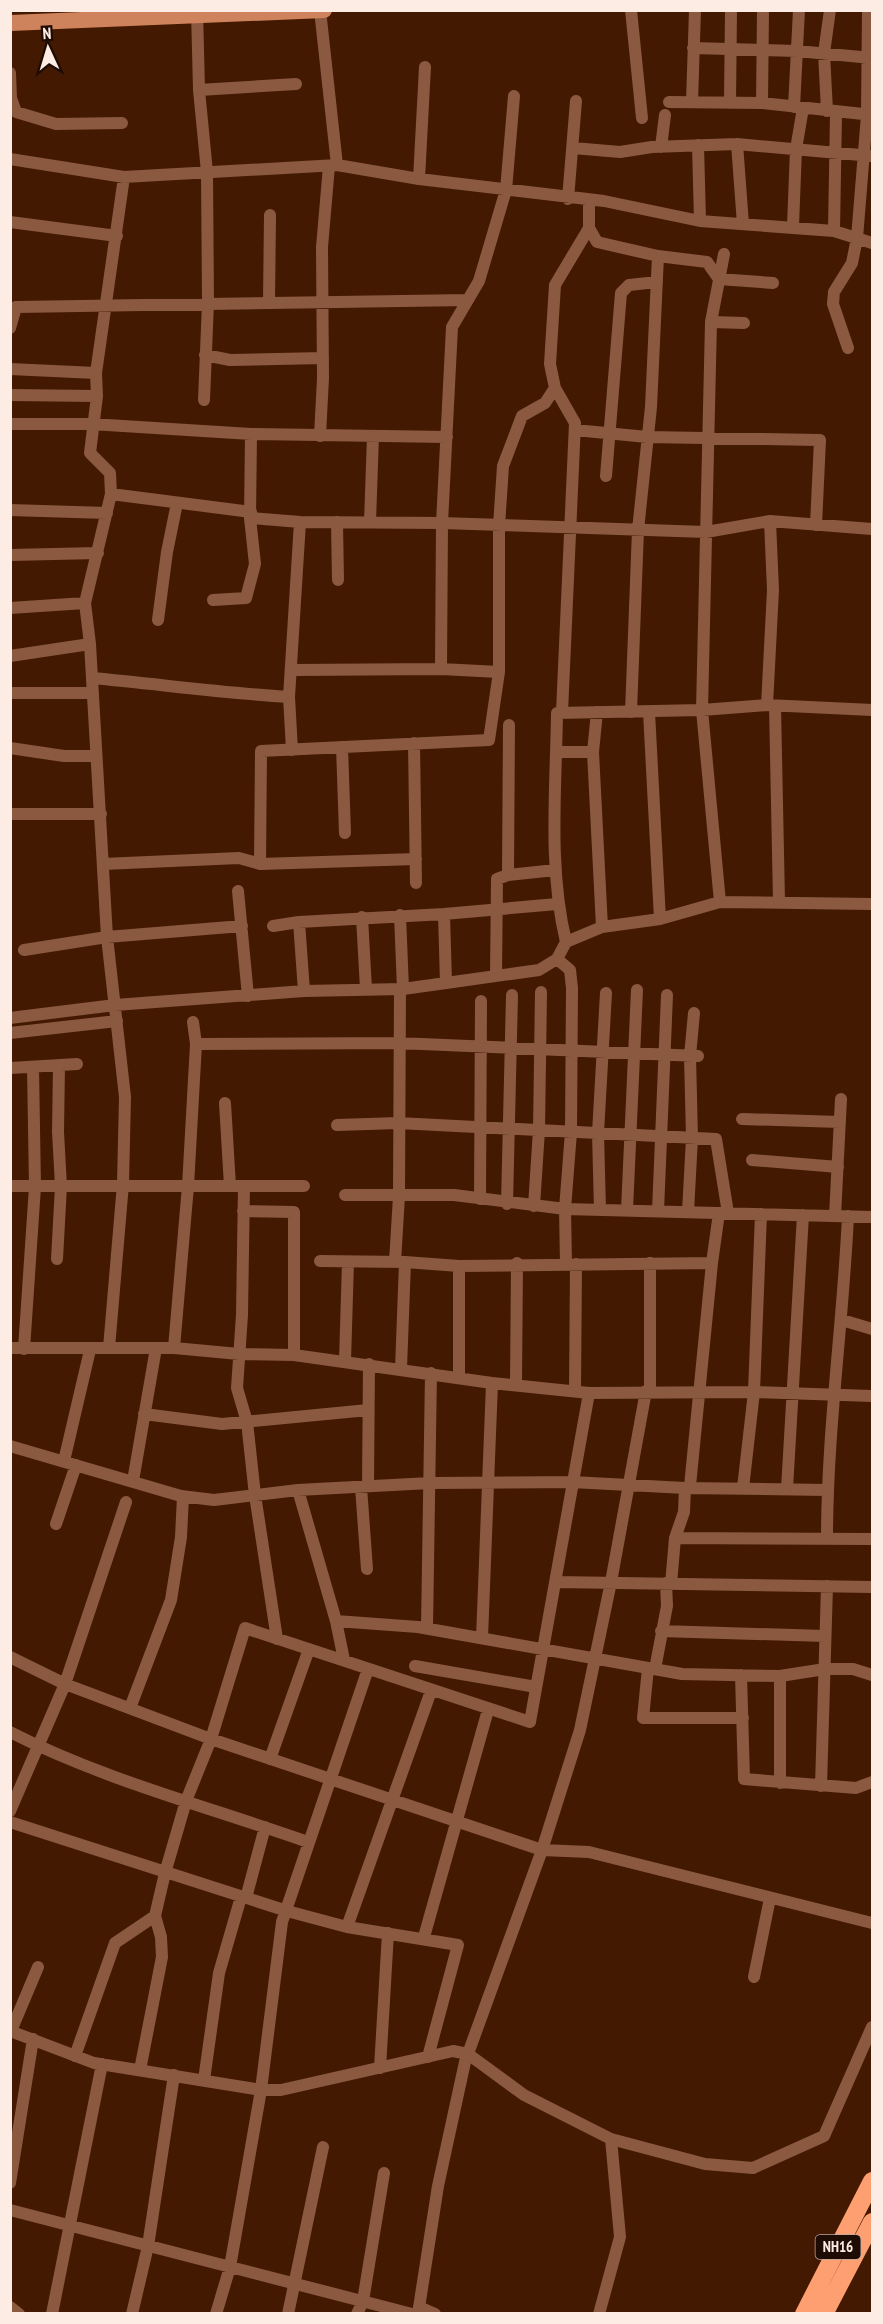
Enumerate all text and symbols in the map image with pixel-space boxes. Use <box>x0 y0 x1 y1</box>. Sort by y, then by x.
north arrow <box>18 18 78 78</box>
text: N <box>42 23 52 43</box>
road number: NH16 <box>816 2235 860 2259</box>

